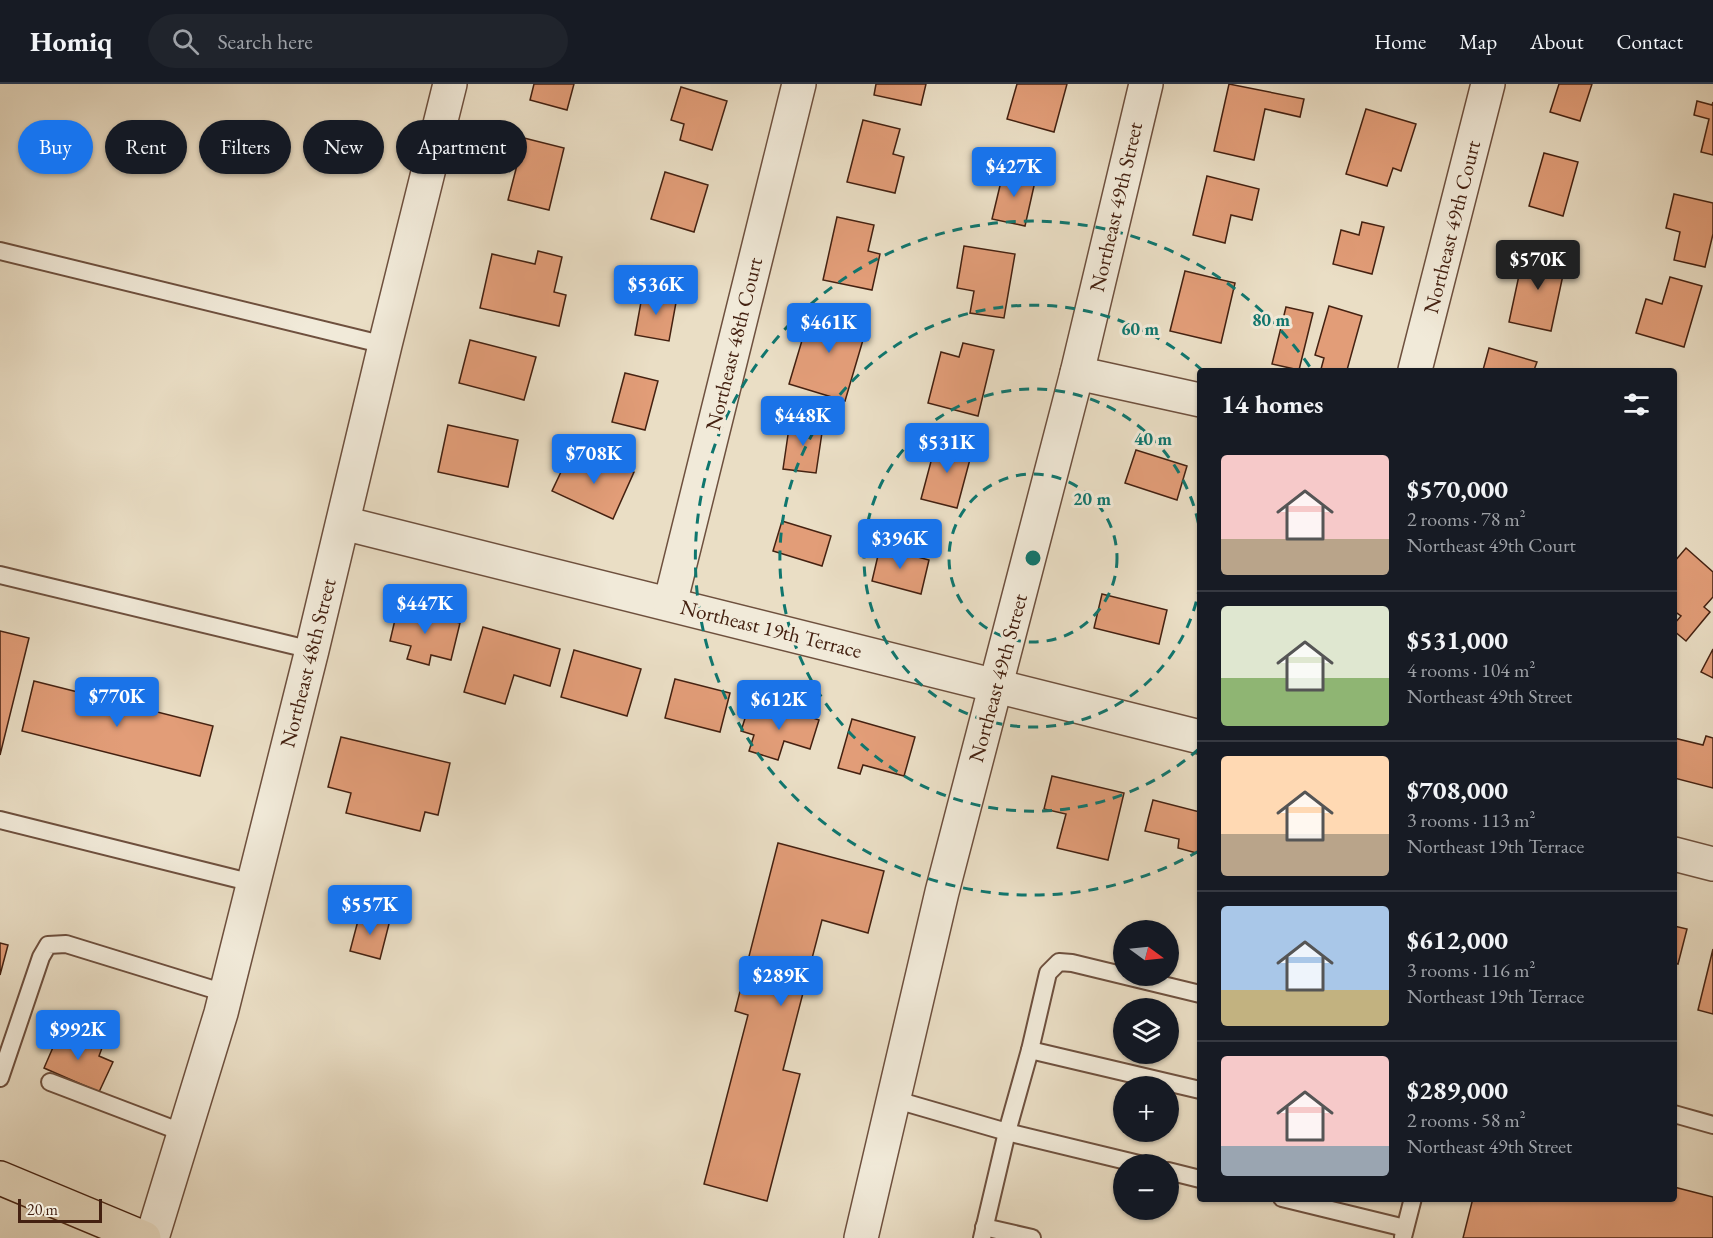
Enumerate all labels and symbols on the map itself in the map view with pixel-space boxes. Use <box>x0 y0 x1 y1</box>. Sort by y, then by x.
street label: Northeast 49th Street <box>1083 119 1148 294</box>
street label: Northeast 49th Court <box>1417 137 1486 316</box>
pin: $427K <box>972 147 1056 198</box>
pin: $570K <box>1496 240 1580 291</box>
street label: Northeast 48th Court <box>699 254 768 433</box>
pin: $536K <box>614 265 698 316</box>
pin: $461K <box>787 303 871 354</box>
text: 80 m <box>1252 308 1290 331</box>
text: 60 m <box>1121 317 1159 340</box>
pin: $448K <box>761 396 845 447</box>
pin: $531K <box>905 423 989 474</box>
text: 40 m <box>1134 427 1172 450</box>
pin: $708K <box>552 434 636 485</box>
text: 20 m <box>1073 487 1111 510</box>
pin: $396K <box>858 519 942 570</box>
centre of rings <box>1023 548 1043 568</box>
street label: Northeast 48th Street <box>273 575 342 750</box>
pin: $447K <box>383 584 467 635</box>
street label: Northeast 49th Street <box>962 590 1033 765</box>
street label: Northeast 19th Terrace <box>678 593 865 664</box>
pin: $770K <box>75 677 159 728</box>
pin: $612K <box>737 680 821 731</box>
pin: $557K <box>328 885 412 936</box>
north arrow <box>1113 920 1179 986</box>
pin: $289K <box>739 956 823 1007</box>
pin: $992K <box>36 1010 120 1061</box>
scale bar <box>18 1196 102 1224</box>

